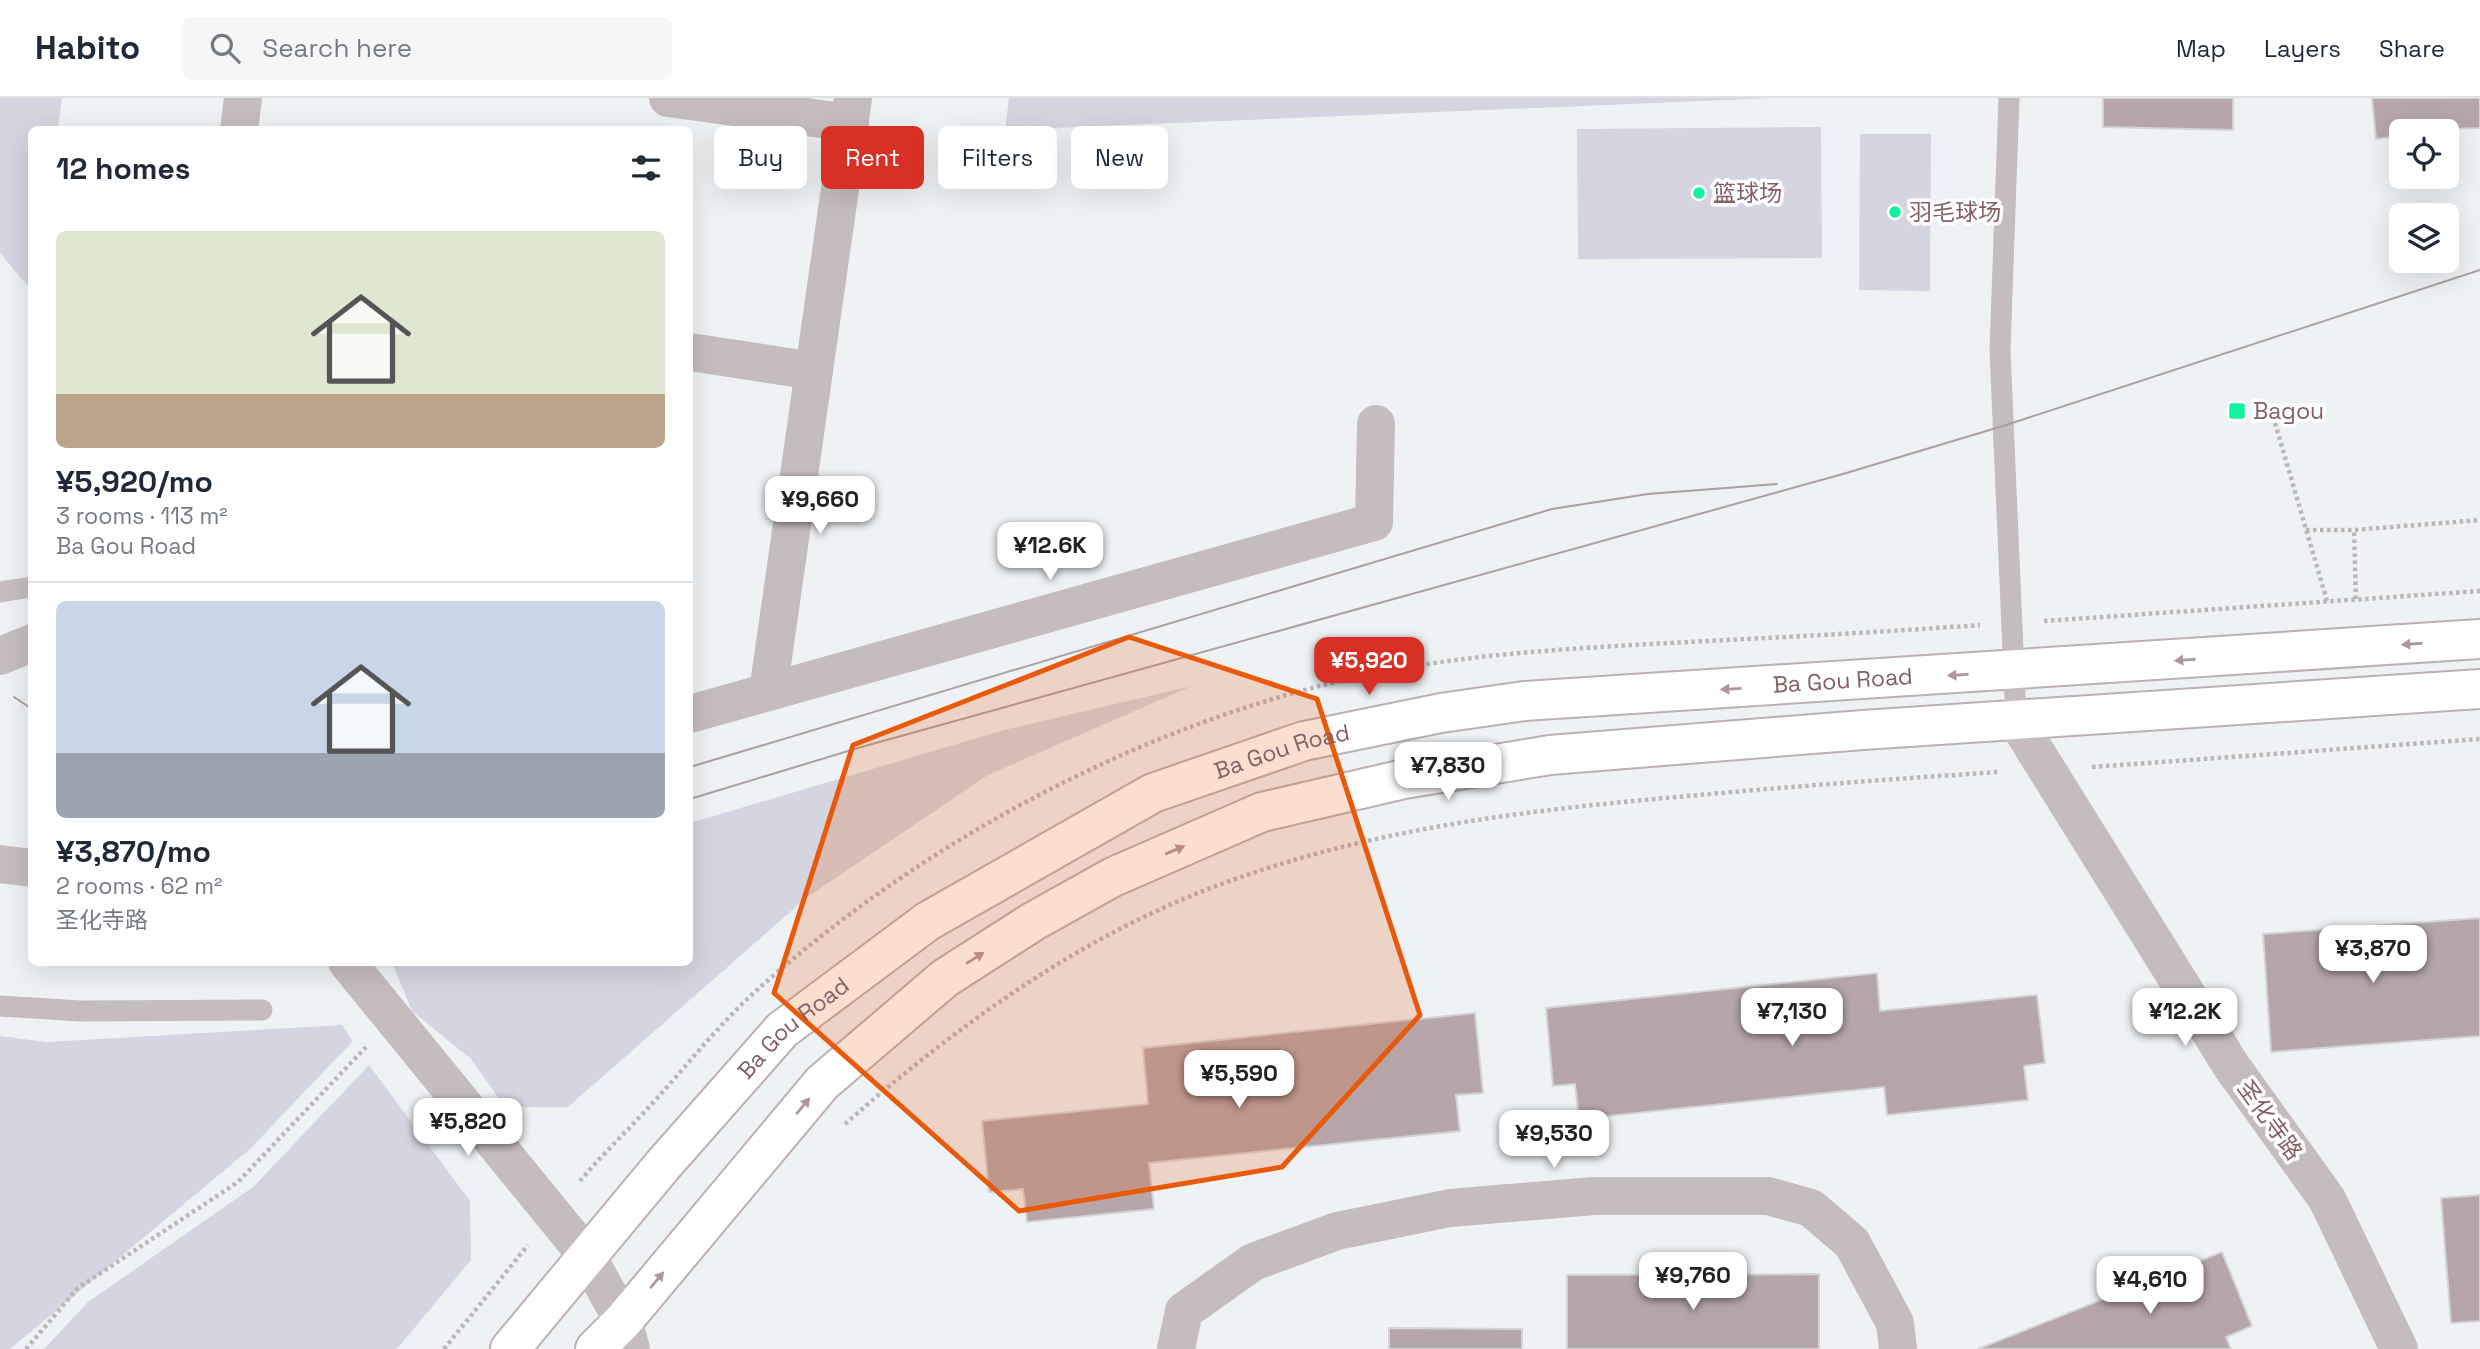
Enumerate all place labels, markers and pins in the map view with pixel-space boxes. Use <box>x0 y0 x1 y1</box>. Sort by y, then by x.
place label: 篮球场 <box>1713 178 1782 208</box>
marker: 篮球场 <box>1691 185 1707 201</box>
place label: 羽毛球场 <box>1909 197 2001 227</box>
marker: 羽毛球场 <box>1887 204 1903 220</box>
place label: Bagou <box>2253 396 2324 426</box>
marker: Bagou <box>2227 401 2247 421</box>
pin: ¥9,660 <box>763 476 877 536</box>
pin: ¥12.6K <box>993 522 1107 582</box>
pin: ¥5,920 <box>1312 638 1426 697</box>
pin: ¥7,830 <box>1391 742 1505 802</box>
pin: ¥3,870 <box>2316 926 2430 985</box>
pin: ¥7,130 <box>1735 988 1849 1048</box>
pin: ¥12.2K <box>2128 988 2242 1048</box>
pin: ¥5,590 <box>1182 1051 1296 1110</box>
pin: ¥5,820 <box>411 1098 525 1158</box>
pin: ¥9,530 <box>1497 1110 1611 1170</box>
pin: ¥9,760 <box>1636 1252 1750 1312</box>
pin: ¥4,610 <box>2093 1256 2207 1316</box>

